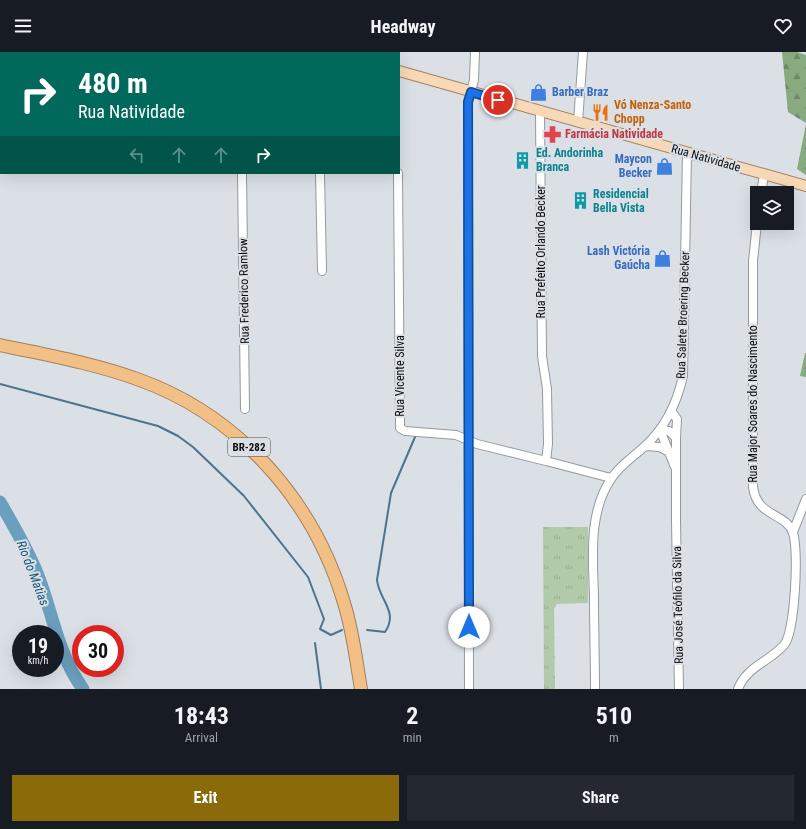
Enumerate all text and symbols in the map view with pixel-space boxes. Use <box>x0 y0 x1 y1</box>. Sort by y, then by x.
icon: menu <box>12 15 34 37</box>
icon: heart <box>772 15 794 37</box>
text: Headway <box>371 16 435 37</box>
text: 480 m <box>78 67 148 100</box>
icon: right <box>12 68 64 120</box>
shop icon: Barber Braz <box>529 82 549 102</box>
pin <box>481 83 515 117</box>
place label: Barber Braz <box>552 85 608 99</box>
icon: arrive <box>487 89 509 111</box>
place label: Vó Nenza-Santo Chopp <box>614 98 691 126</box>
text: Rua Natividade <box>78 101 185 122</box>
restaurant icon: Vó Nenza-Santo Chopp <box>591 102 611 122</box>
pharmacy icon: Farmácia Natividade <box>542 124 562 144</box>
place label: Farmácia Natividade <box>565 127 663 141</box>
street label: Rua Natividade <box>670 141 743 175</box>
icon: left <box>126 144 148 166</box>
icon: ahead <box>168 144 190 166</box>
icon: ahead <box>210 144 232 166</box>
icon: right <box>252 144 274 166</box>
place label: Ed. Andorinha Branca <box>536 146 603 174</box>
building icon: Ed. Andorinha Branca <box>513 150 533 170</box>
place label: Maycon Becker <box>615 152 652 180</box>
shop icon: Maycon Becker <box>655 156 675 176</box>
street label: Rua Prefeito Orlando Becker <box>534 185 548 318</box>
map controls <box>750 186 794 230</box>
button: layers <box>750 186 794 230</box>
place label: Residencial Bella Vista <box>593 187 649 215</box>
building icon: Residencial Bella Vista <box>570 191 590 211</box>
street label: Rua Frederico Ramlow <box>236 238 252 344</box>
place label: Lash Victória Gaúcha <box>587 244 650 272</box>
shop icon: Lash Victória Gaúcha <box>653 248 673 268</box>
street label: Rua Salete Broering Becker <box>674 251 692 379</box>
street label: Rua Major Soares do Nascimento <box>746 325 760 483</box>
street label: Rua Vicente Silva <box>393 335 407 417</box>
road number: BR-282 <box>228 438 270 456</box>
water label: Rio do Matias <box>14 538 52 608</box>
street label: Rua José Teófilo da Silva <box>670 546 686 664</box>
position arrow <box>448 606 490 648</box>
speed limit sign: 30 <box>72 625 124 677</box>
text: 19 <box>28 634 48 658</box>
text: km/h <box>28 655 48 666</box>
text: 18:43 <box>174 702 229 730</box>
text: 2 <box>406 702 418 730</box>
text: 510 <box>596 702 632 730</box>
text: Arrival <box>185 730 218 745</box>
text: min <box>403 730 422 745</box>
text: m <box>609 730 619 745</box>
button: Exit <box>12 775 399 821</box>
button: Share <box>407 775 794 821</box>

